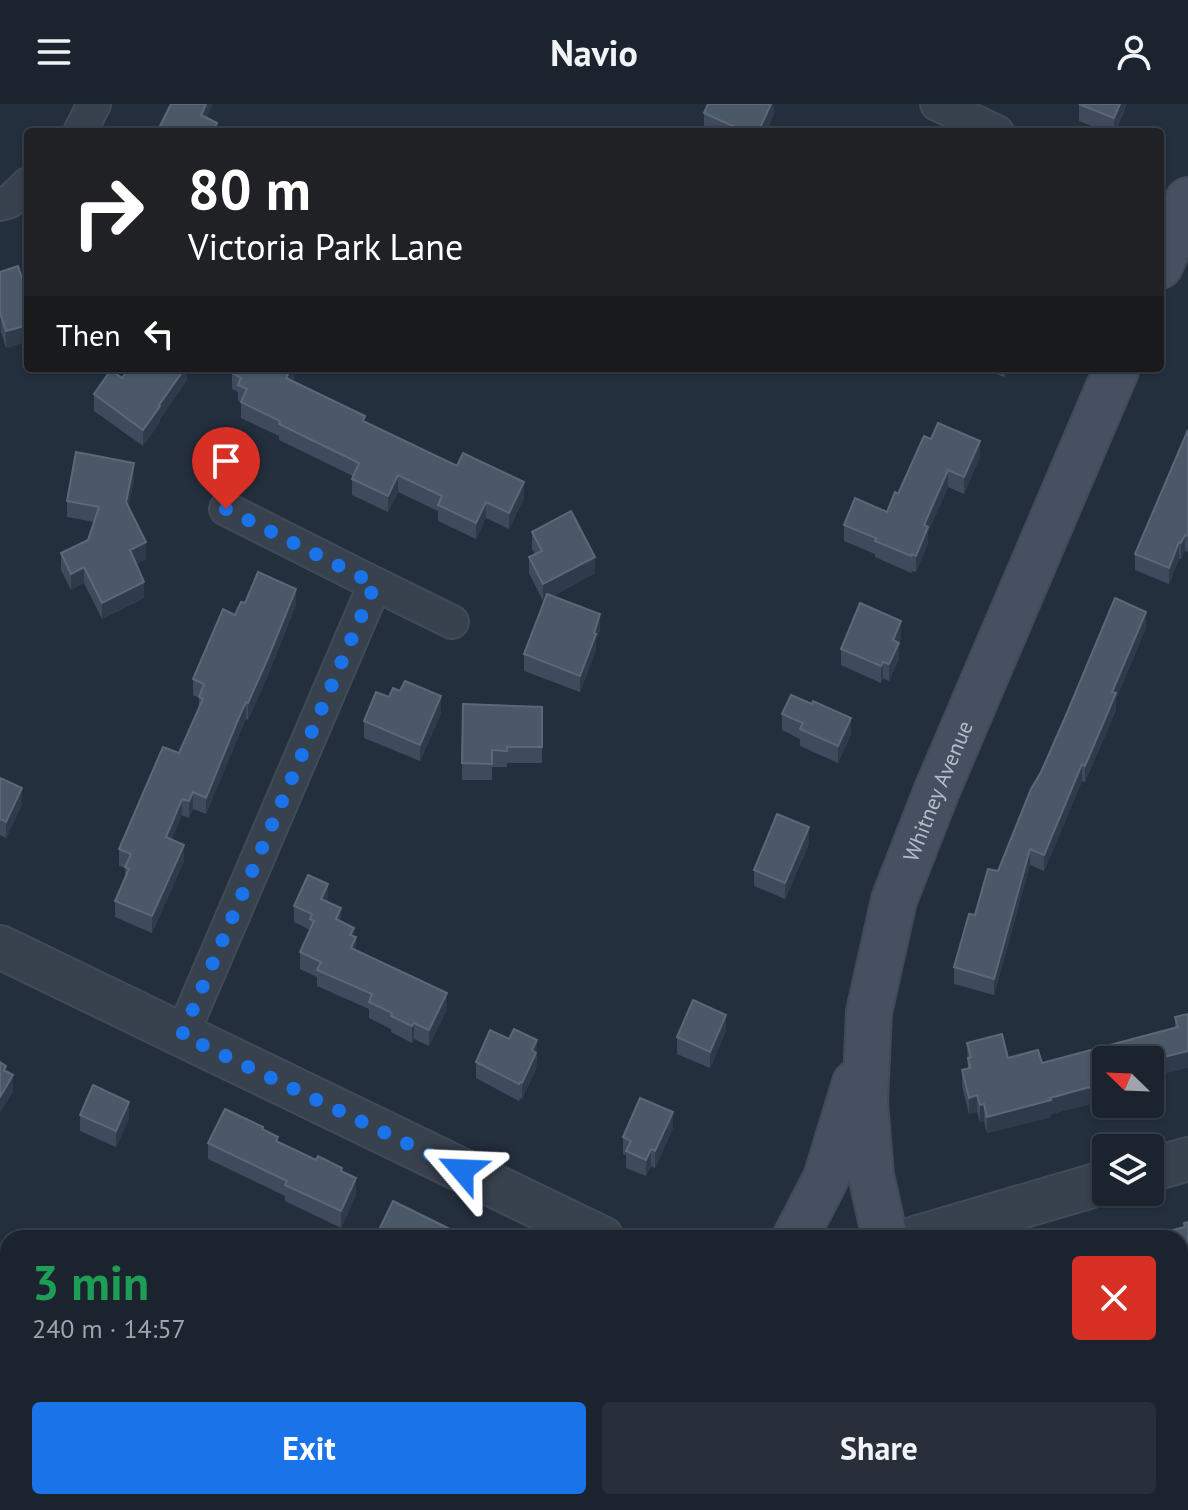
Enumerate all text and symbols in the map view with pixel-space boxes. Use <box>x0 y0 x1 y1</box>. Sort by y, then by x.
text: Navio <box>550 29 638 76</box>
icon: menu <box>32 30 76 74</box>
icon: person <box>1112 30 1156 74</box>
text: 80 m <box>188 153 311 225</box>
icon: right <box>56 160 160 264</box>
text: Victoria Park Lane <box>188 223 463 270</box>
icon: left <box>137 312 181 356</box>
text: Then <box>56 315 121 354</box>
pin <box>192 427 260 509</box>
icon: arrive <box>204 439 248 483</box>
street label: Whitney Avenue <box>896 716 979 866</box>
north arrow <box>1092 1046 1164 1118</box>
map controls <box>1092 1046 1164 1206</box>
position arrow <box>420 1128 504 1212</box>
button: layers <box>1092 1134 1164 1206</box>
text: 3 min <box>32 1251 149 1313</box>
button: close <box>1072 1256 1156 1340</box>
text: 240 m · 14:57 <box>32 1312 186 1345</box>
button: Exit <box>32 1402 586 1494</box>
button: Share <box>602 1402 1156 1494</box>

